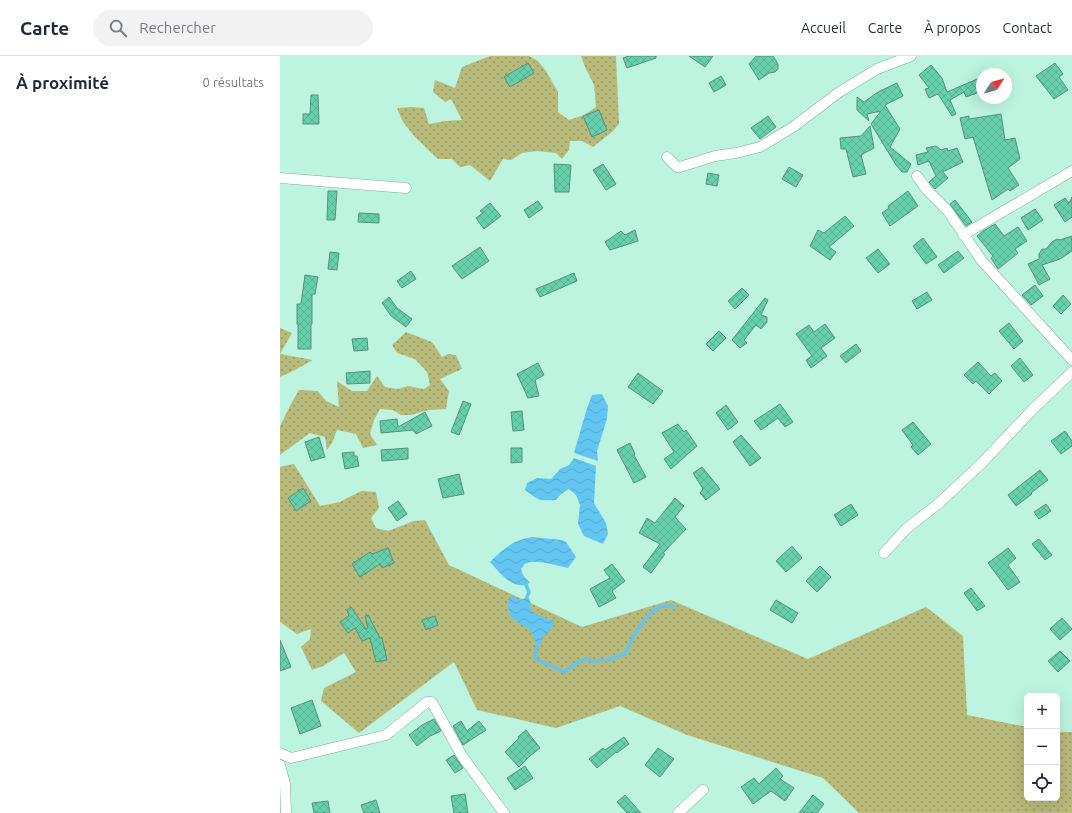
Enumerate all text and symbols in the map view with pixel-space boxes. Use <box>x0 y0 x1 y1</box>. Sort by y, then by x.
search box <box>93 10 373 46</box>
text: Carte <box>20 17 69 39</box>
icon: search <box>107 17 129 39</box>
text: Rechercher <box>139 19 216 36</box>
text: Accueil <box>801 20 846 36</box>
text: Carte <box>868 20 902 36</box>
text: À propos <box>924 20 981 36</box>
text: Contact <box>1003 20 1052 36</box>
north arrow <box>976 68 1012 104</box>
text: À proximité <box>16 73 109 92</box>
text: 0 résultats <box>203 75 264 89</box>
map controls <box>1024 693 1060 801</box>
button: + <box>1024 693 1060 729</box>
button: − <box>1024 729 1060 765</box>
button: locate <box>1024 765 1060 801</box>

